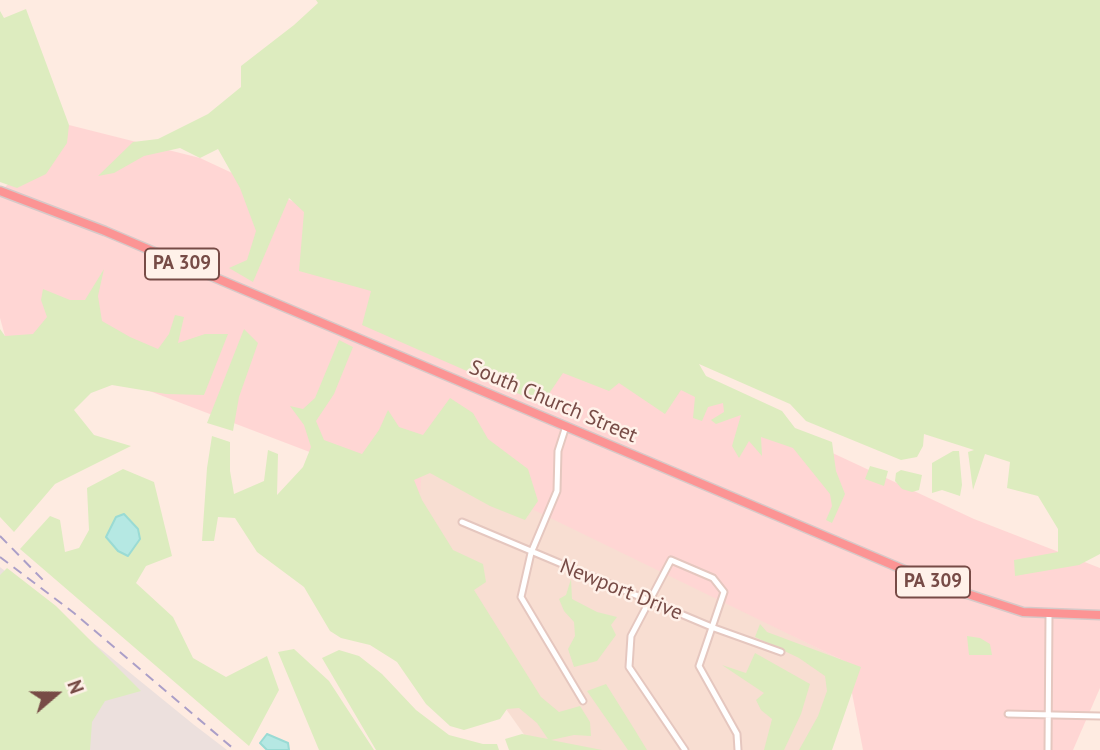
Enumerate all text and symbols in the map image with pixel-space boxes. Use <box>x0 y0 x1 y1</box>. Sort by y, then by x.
road number: PA 309 <box>145 248 219 280</box>
street label: South Church Street <box>465 355 641 449</box>
street label: Newport Drive <box>556 554 686 626</box>
road number: PA 309 <box>896 566 970 597</box>
north arrow <box>21 659 91 729</box>
text: N <box>62 677 89 697</box>

